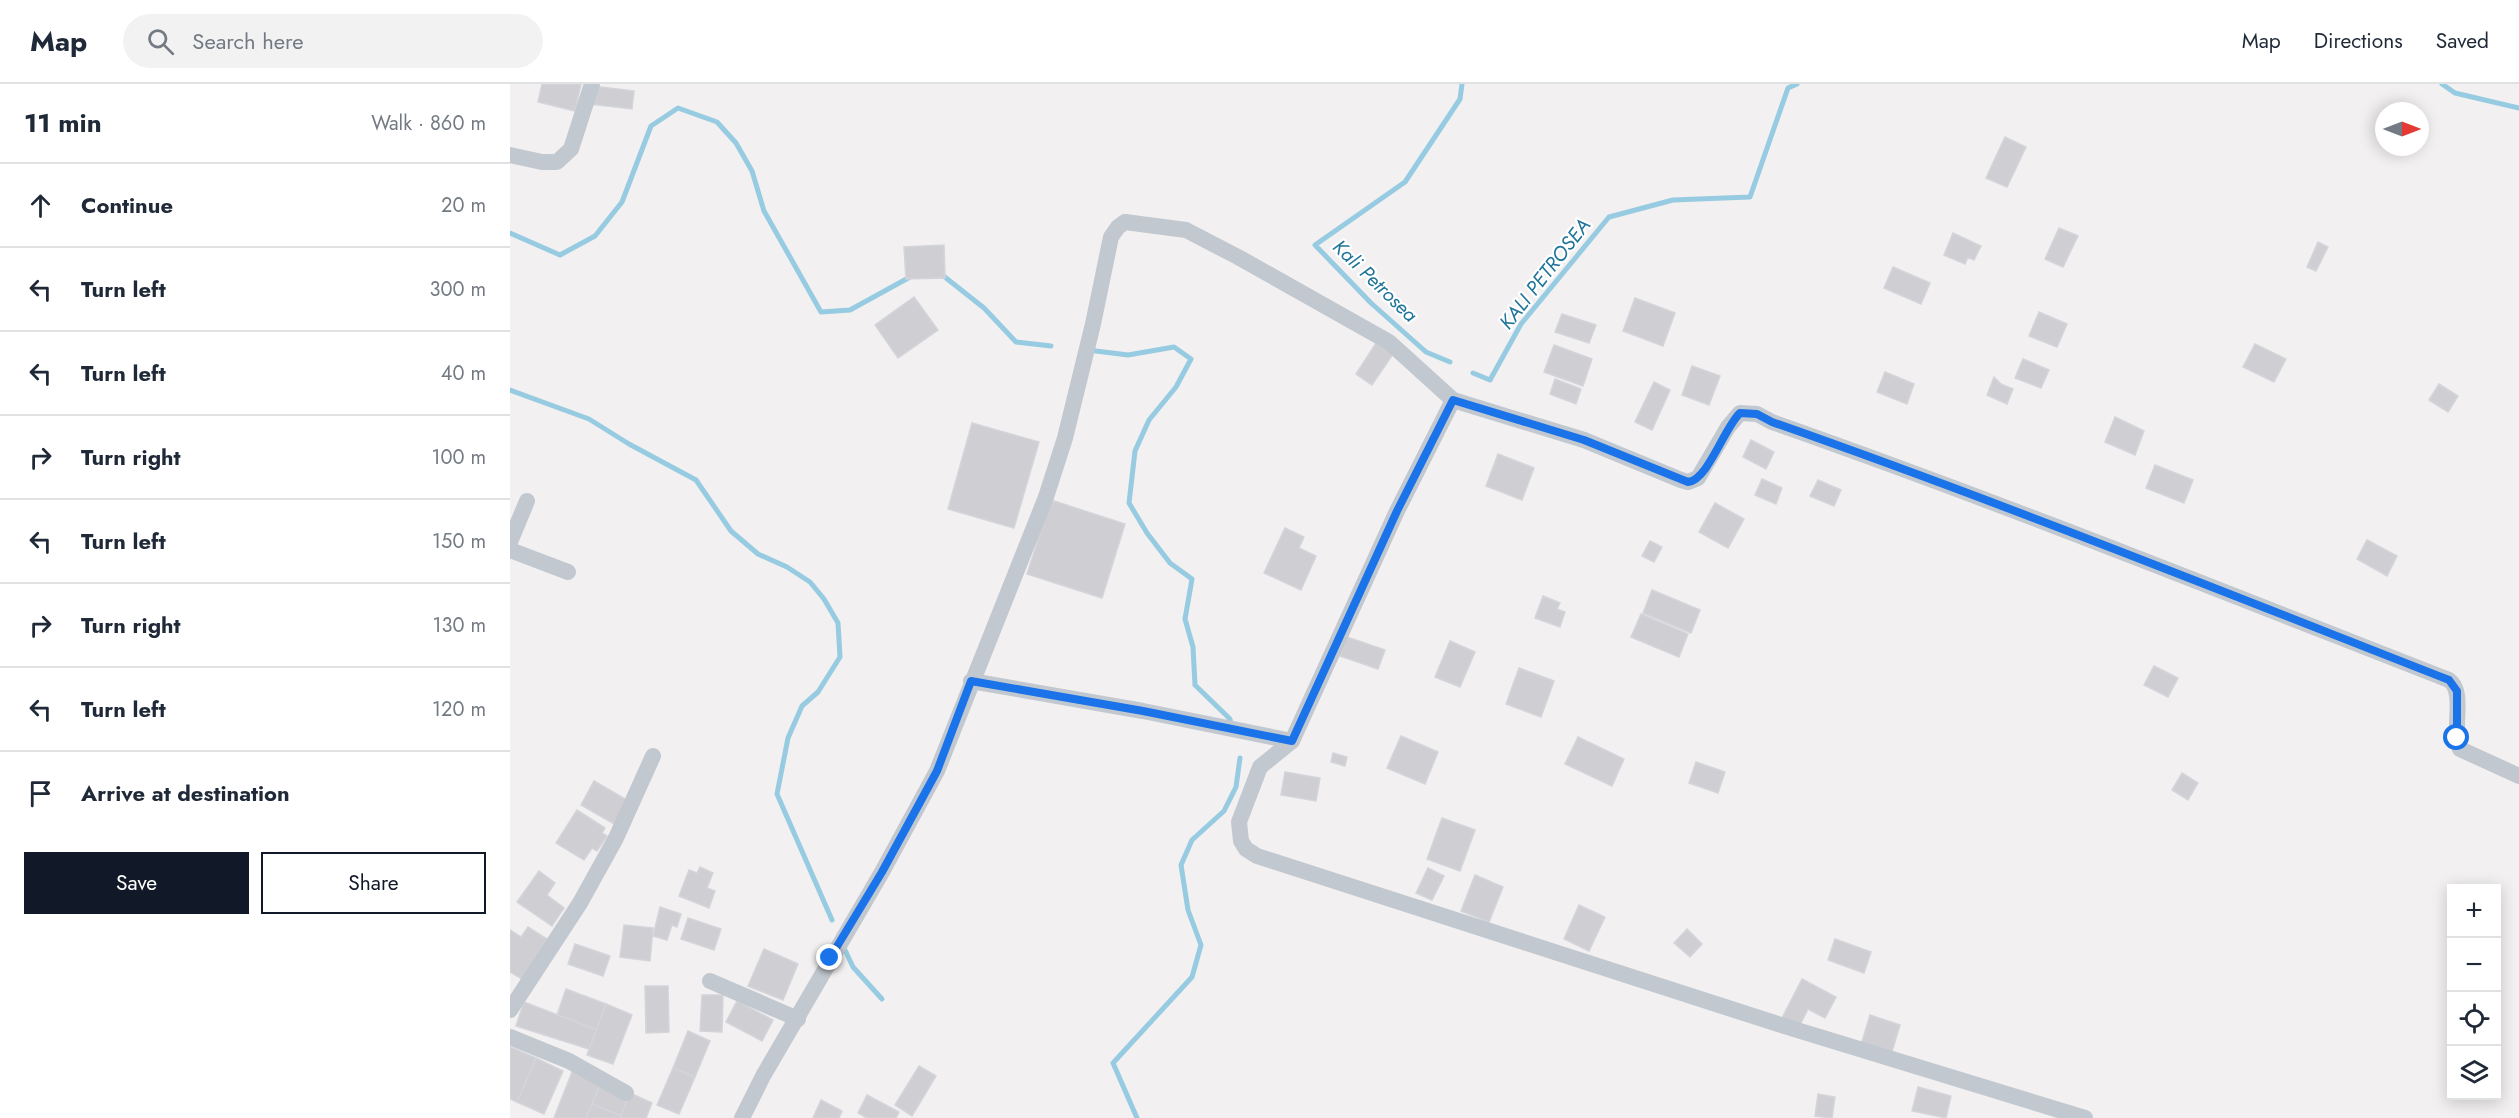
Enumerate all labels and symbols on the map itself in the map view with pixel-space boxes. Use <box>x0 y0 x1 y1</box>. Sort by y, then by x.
north arrow <box>2375 102 2429 156</box>
water label: KALI PETROSEA <box>1492 212 1598 336</box>
water label: Kali Petrosea <box>1326 233 1424 329</box>
route start <box>2443 724 2469 750</box>
route end <box>816 944 842 970</box>

